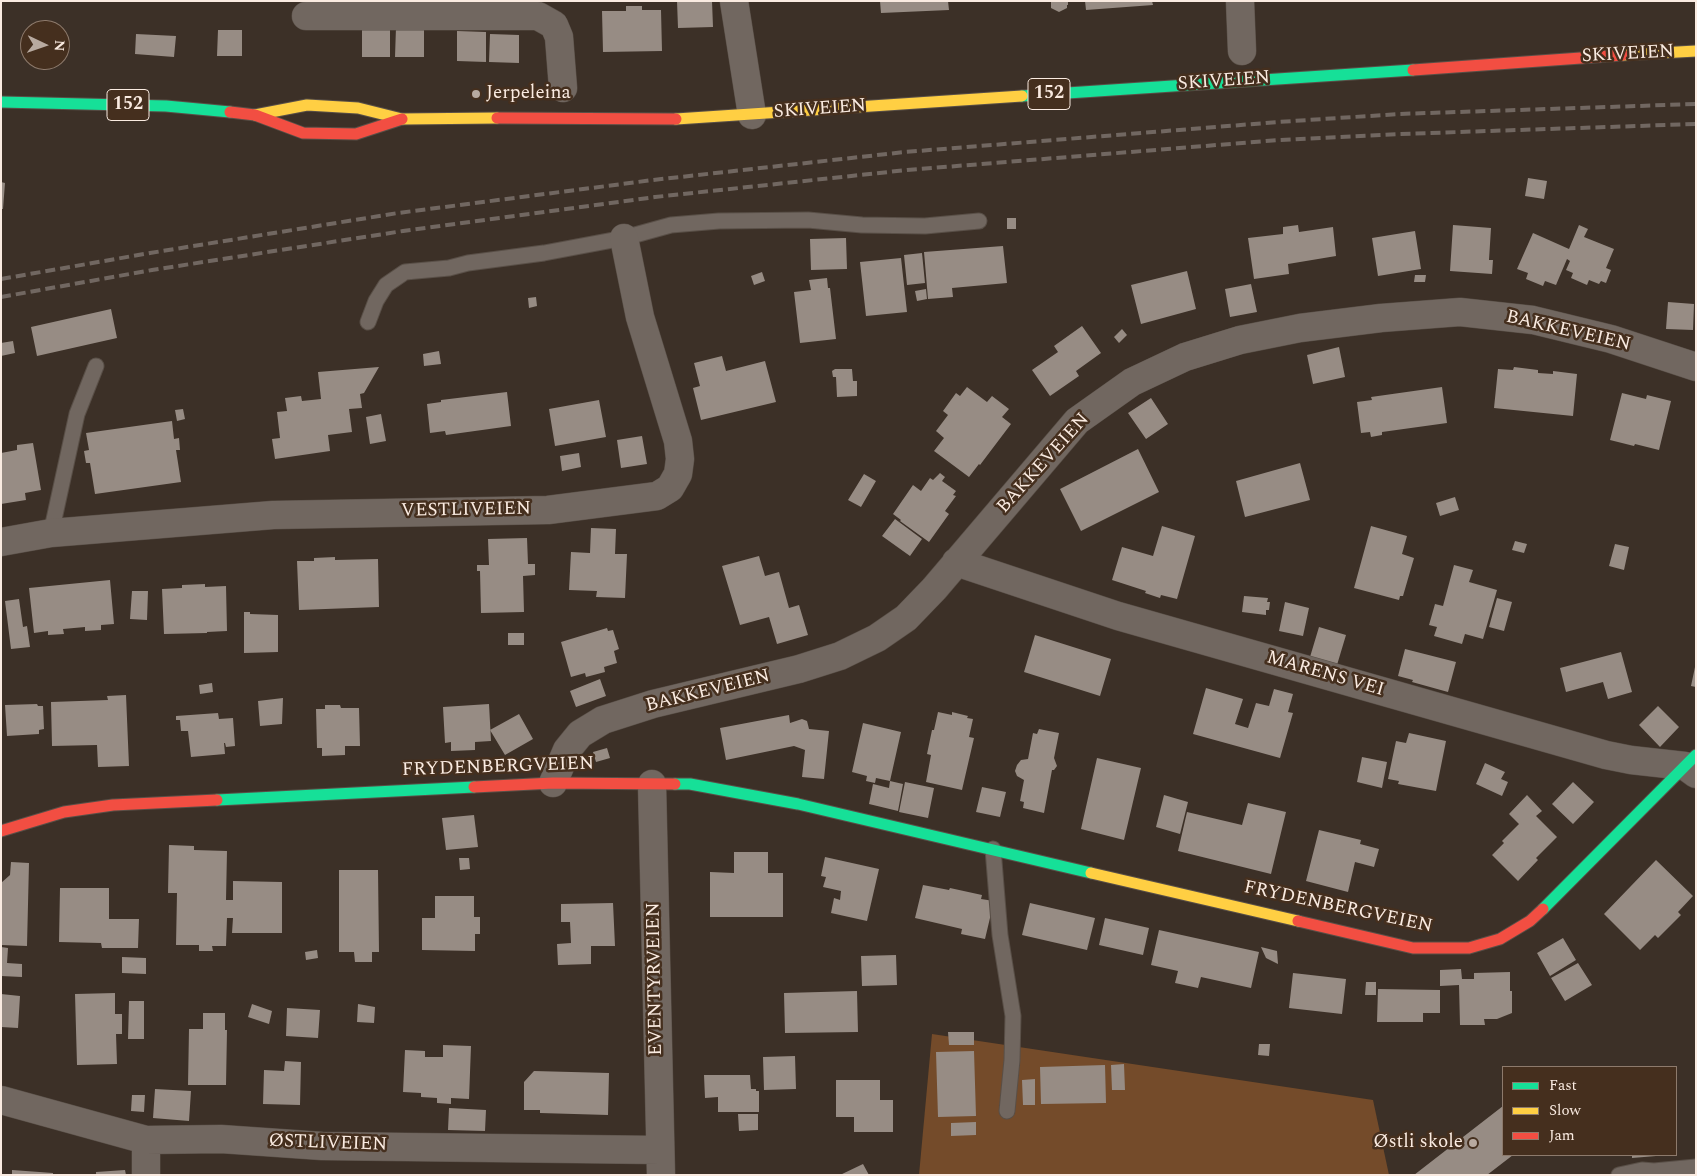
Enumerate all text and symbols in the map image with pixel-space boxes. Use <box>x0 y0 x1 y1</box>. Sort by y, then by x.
north arrow <box>20 20 70 70</box>
text: N <box>49 39 70 52</box>
street label: SKIVEIEN <box>1581 41 1675 69</box>
street label: SKIVEIEN <box>1177 67 1271 97</box>
road number: 152 <box>1028 78 1070 110</box>
place label: Jerpeleina <box>486 83 571 105</box>
marker: Jerpeleina <box>470 88 482 100</box>
road number: 152 <box>107 90 149 120</box>
street label: SKIVEIEN <box>773 95 867 125</box>
street label: BAKKEVEIEN <box>1503 307 1633 357</box>
street label: BAKKEVEIEN <box>993 409 1095 519</box>
street label: VESTLIVEIEN <box>401 498 531 524</box>
street label: MARENS VEI <box>1264 647 1386 703</box>
street label: BAKKEVEIEN <box>643 666 773 718</box>
street label: FRYDENBERGVEIEN <box>401 753 595 783</box>
street label: FRYDENBERGVEIEN <box>1241 877 1435 939</box>
street label: EVENTYRVEIEN <box>643 902 669 1056</box>
legend <box>1502 1066 1677 1156</box>
text: Fast <box>1549 1074 1577 1097</box>
text: Slow <box>1549 1099 1581 1122</box>
text: Jam <box>1549 1124 1575 1147</box>
street label: ØSTLIVEIEN <box>268 1131 388 1157</box>
place label: Østli skole <box>1373 1132 1463 1154</box>
marker: Østli skole <box>1467 1137 1479 1149</box>

